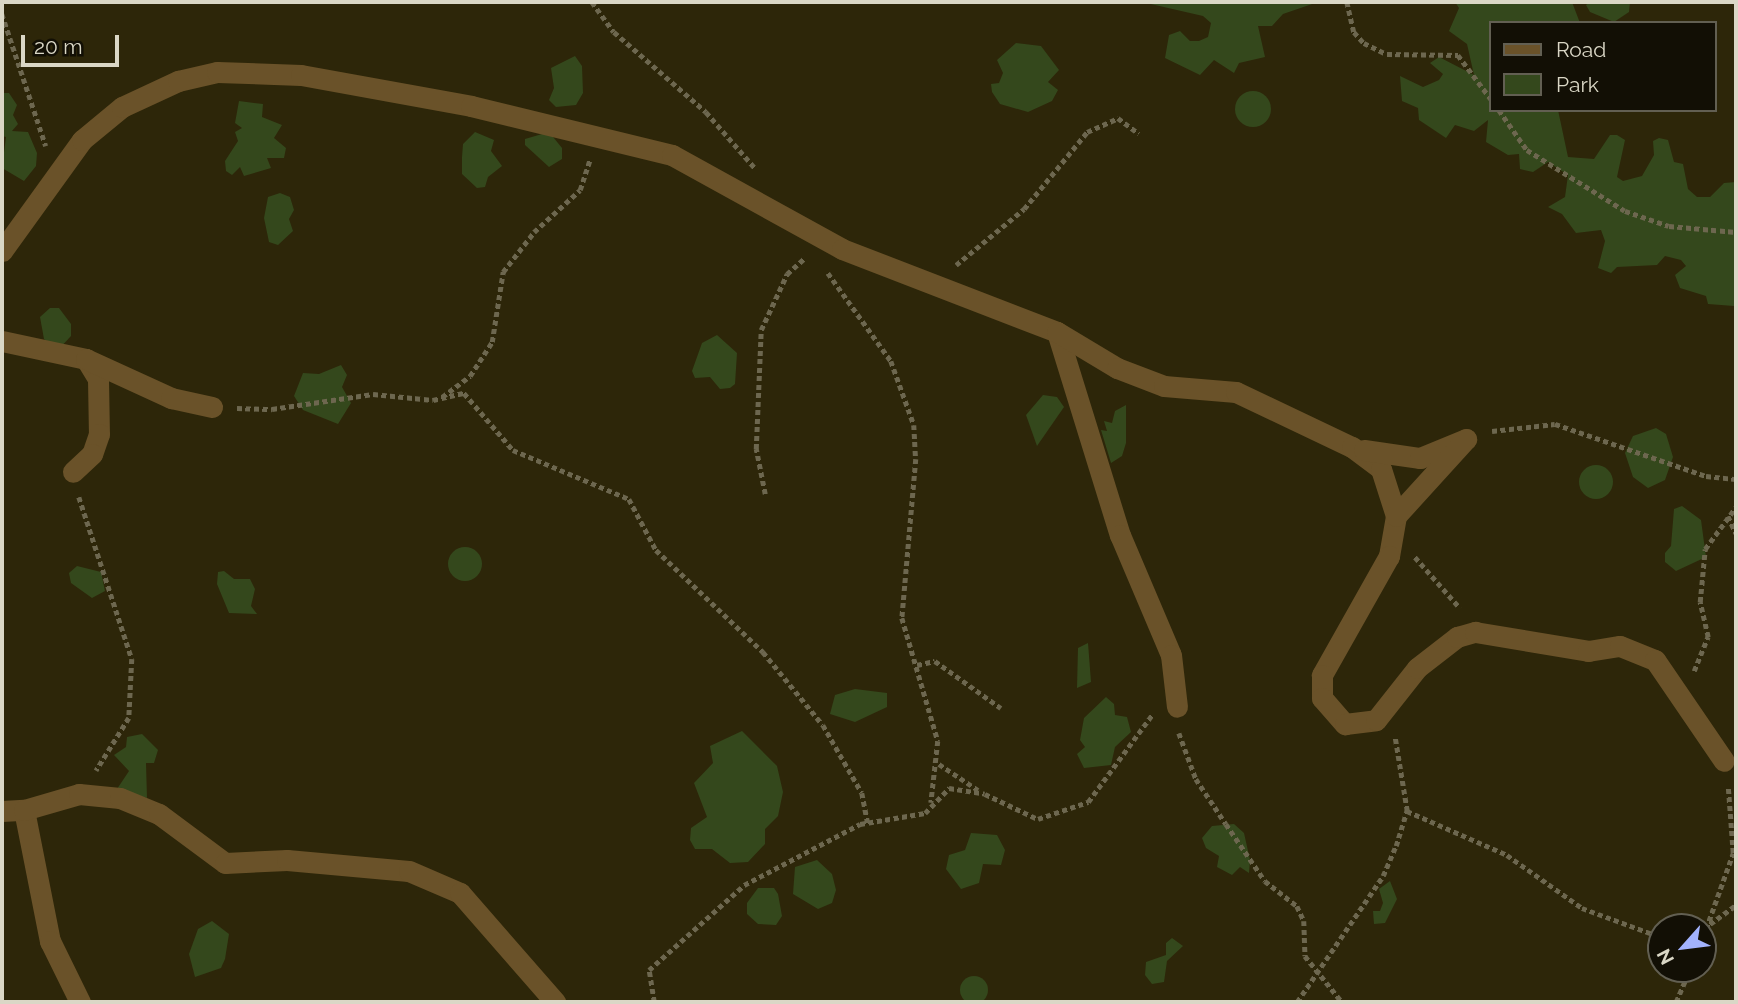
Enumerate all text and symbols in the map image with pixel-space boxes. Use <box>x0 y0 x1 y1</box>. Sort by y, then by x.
scale bar <box>24 21 122 65</box>
legend <box>1490 21 1717 112</box>
text: 20 m <box>34 34 82 59</box>
text: Road <box>1556 37 1606 62</box>
text: Park <box>1556 72 1599 97</box>
north arrow <box>1647 913 1717 983</box>
text: N <box>1652 945 1678 968</box>

